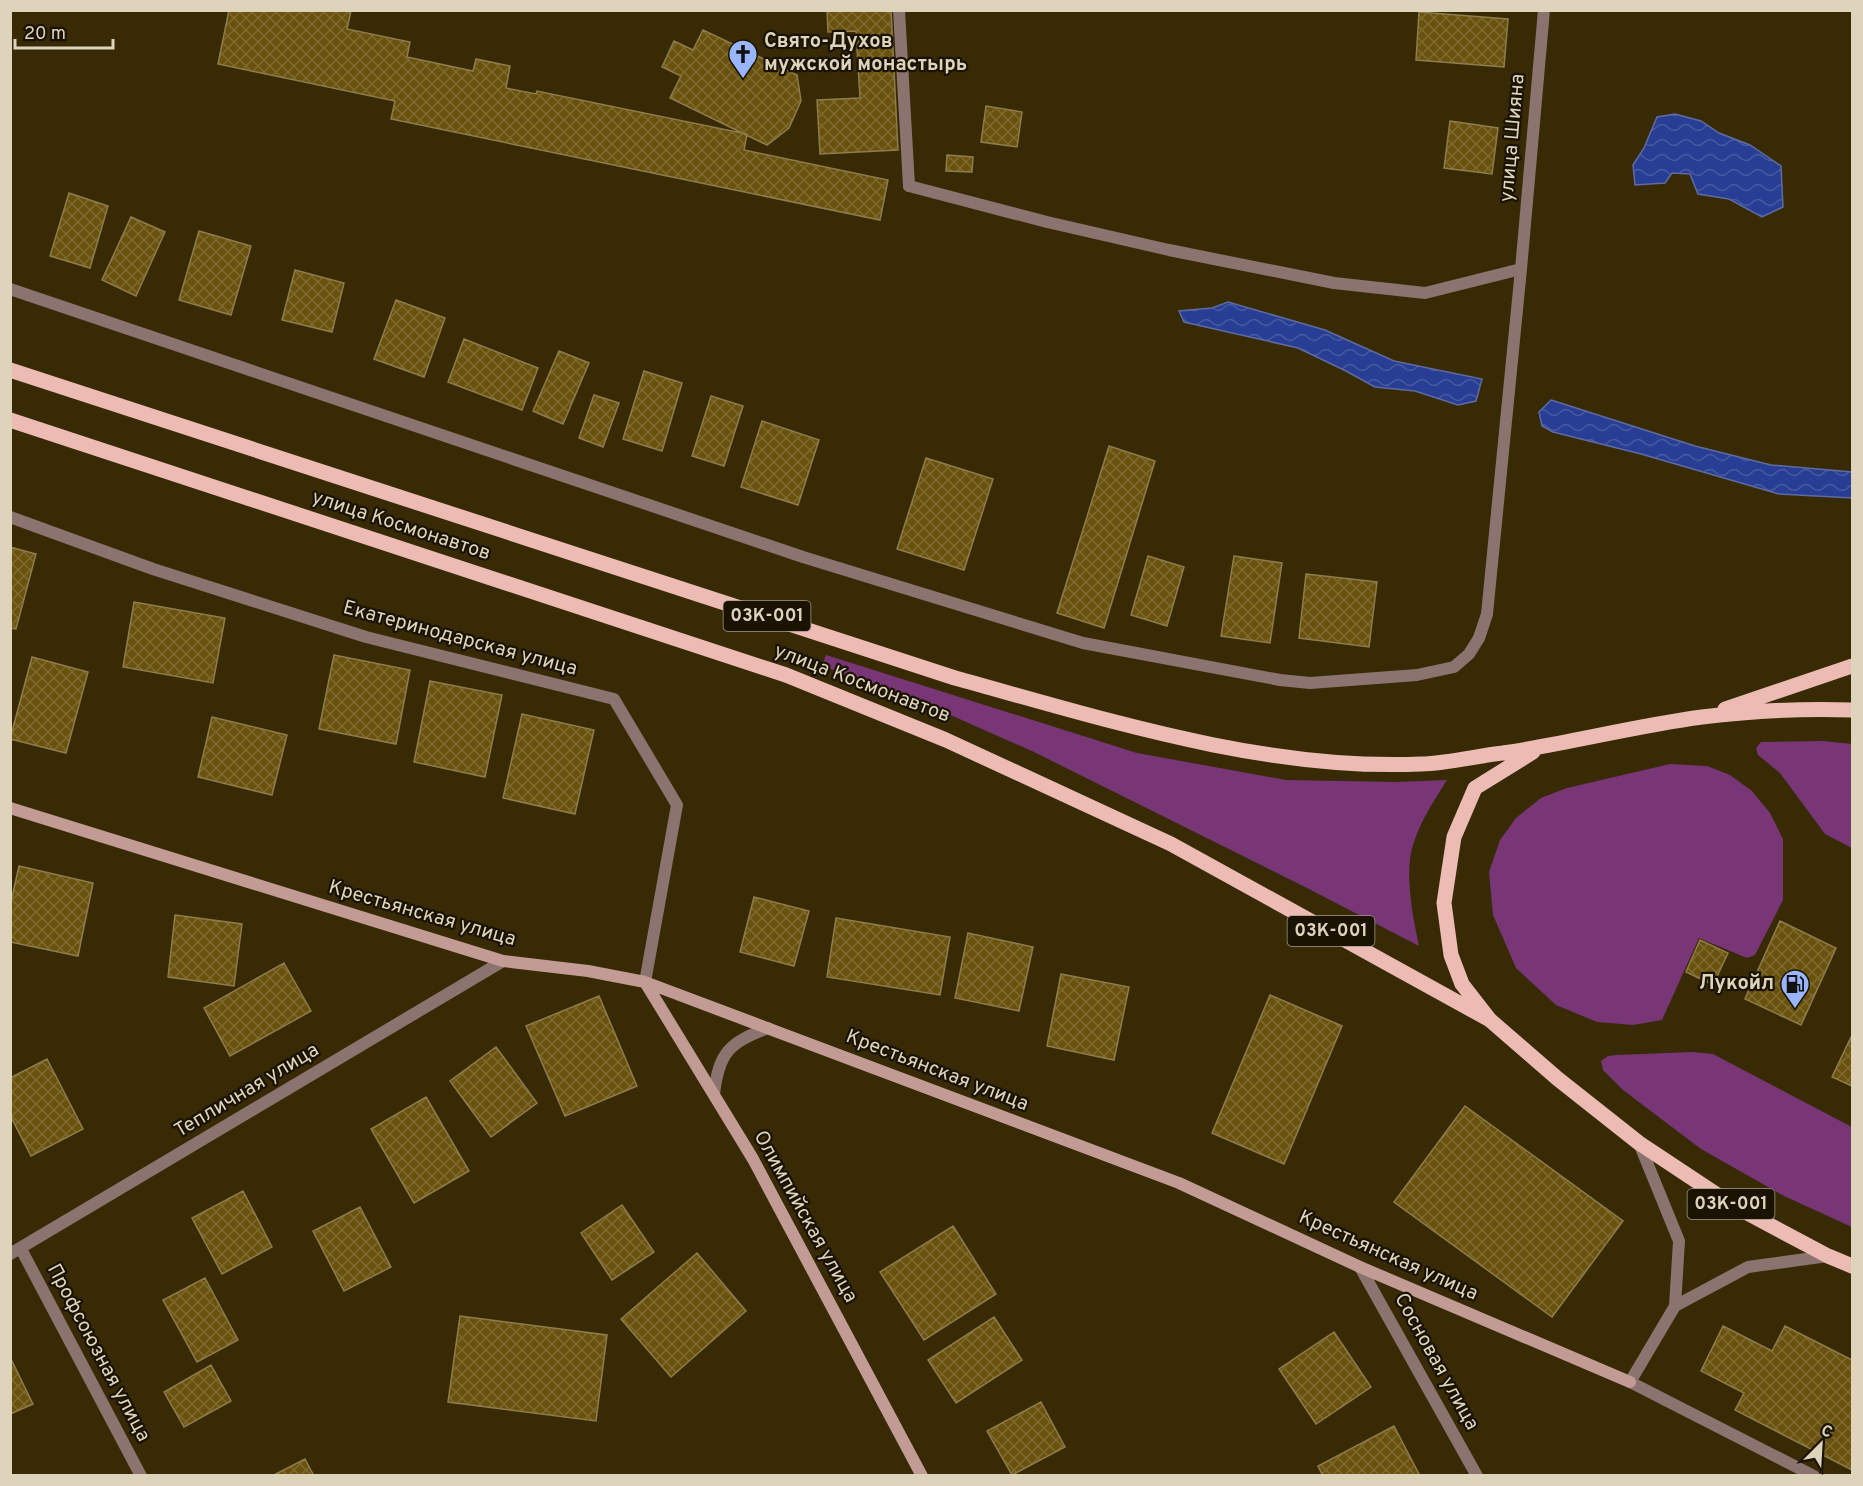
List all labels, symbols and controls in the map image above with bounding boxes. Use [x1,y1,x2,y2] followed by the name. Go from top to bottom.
[15,12,112,50] scale bar
[24,23,66,46] text: 20 m
[764,29,967,78] place label: Свято-Духов мужской монастырь
[727,38,759,80] church icon: Свято-Духов мужской монастырь
[1494,73,1532,203] street label: улица Шияна
[308,485,494,567] street label: улица Космонавтов
[340,595,580,683] street label: Екатеринодарская улица
[724,601,810,631] road number: 03К-001
[770,638,954,730] street label: улица Космонавтов
[325,875,519,953] street label: Крестьянская улица
[1288,916,1374,946] road number: 03К-001
[1779,968,1811,1010] fuel station icon: Лукойл
[1699,971,1774,997] place label: Лукойл
[842,1024,1032,1118] street label: Крестьянская улица
[170,1038,324,1144] street label: Тепличная улица
[747,1126,863,1308] street label: Олимпийская улица
[1688,1189,1774,1219] road number: 03К-001
[1294,1205,1482,1307] street label: Крестьянская улица
[40,1260,156,1446] street label: Профсоюзная улица
[1388,1289,1484,1435] street label: Сосновая улица
[1791,1414,1851,1474] north arrow
[1818,1421,1835,1443] text: С

